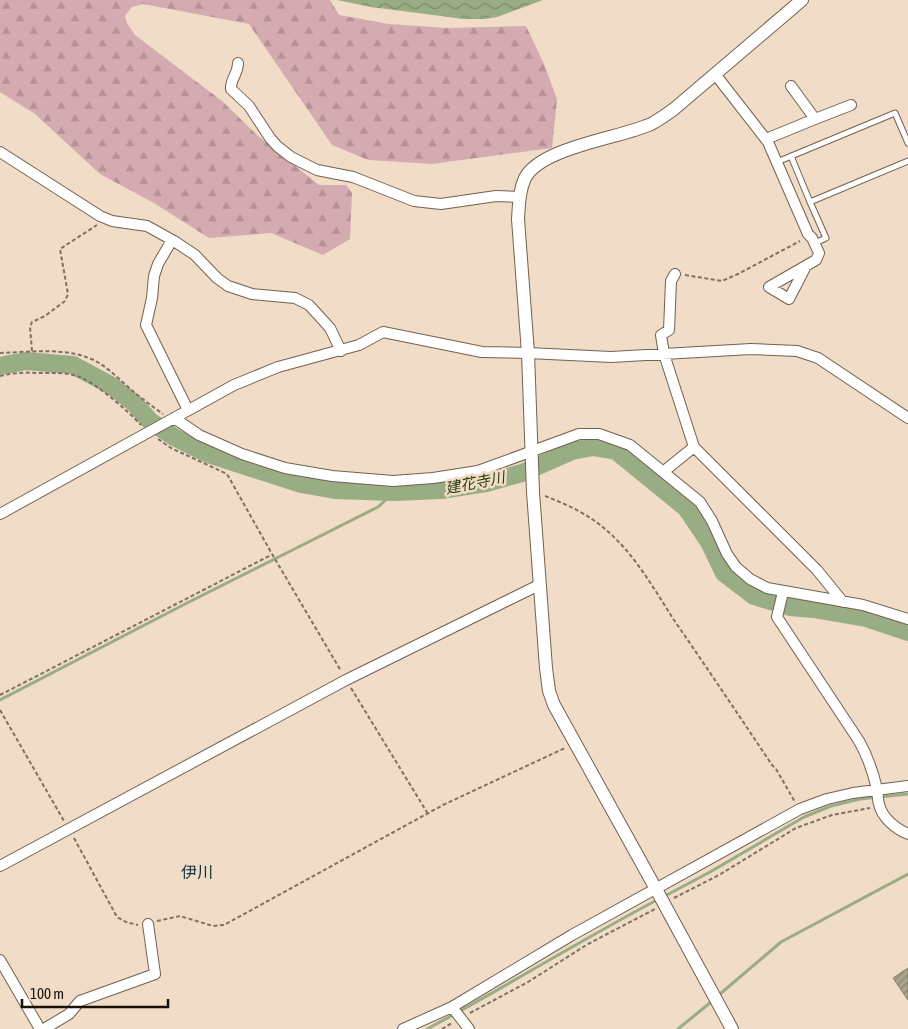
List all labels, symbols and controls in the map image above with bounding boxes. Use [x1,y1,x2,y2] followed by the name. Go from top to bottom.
[444,468,508,497] water label: 建花寺川
[181,863,213,881] district label: 伊川
[22,976,169,1008] scale bar
[30,985,64,1002] text: 100 m

